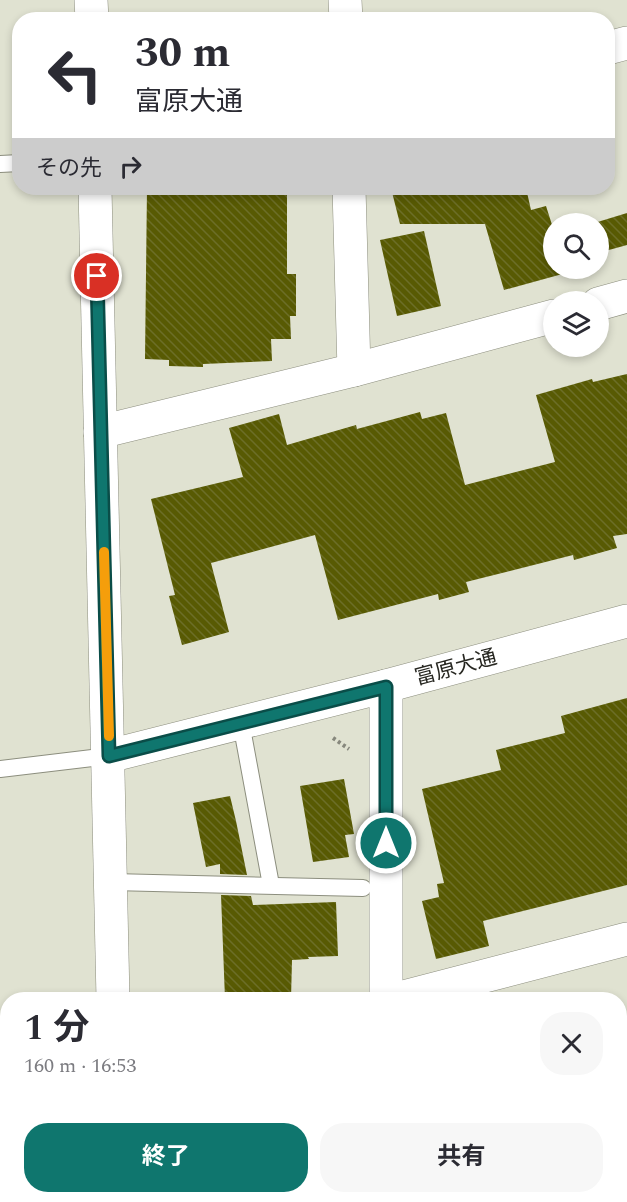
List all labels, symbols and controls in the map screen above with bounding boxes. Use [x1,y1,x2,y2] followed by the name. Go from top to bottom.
[135,22,230,85] text: 30 m
[36,36,114,114] icon: left
[135,81,243,123] text: 富原大通
[114,150,147,183] icon: right
[36,152,102,185] text: その先
[543,213,609,357] map controls
[543,213,609,279] button: search
[71,250,122,301] pin
[80,259,113,292] icon: arrive
[543,291,609,357] button: layers
[411,642,501,694] street label: 富原大通
[354,811,418,875] position arrow
[24,1001,89,1056] text: 1 分
[540,1012,603,1075] button: close
[24,1051,136,1081] text: 160 m · 16:53
[24,1123,308,1192] button: 終了
[320,1123,603,1192] button: 共有

